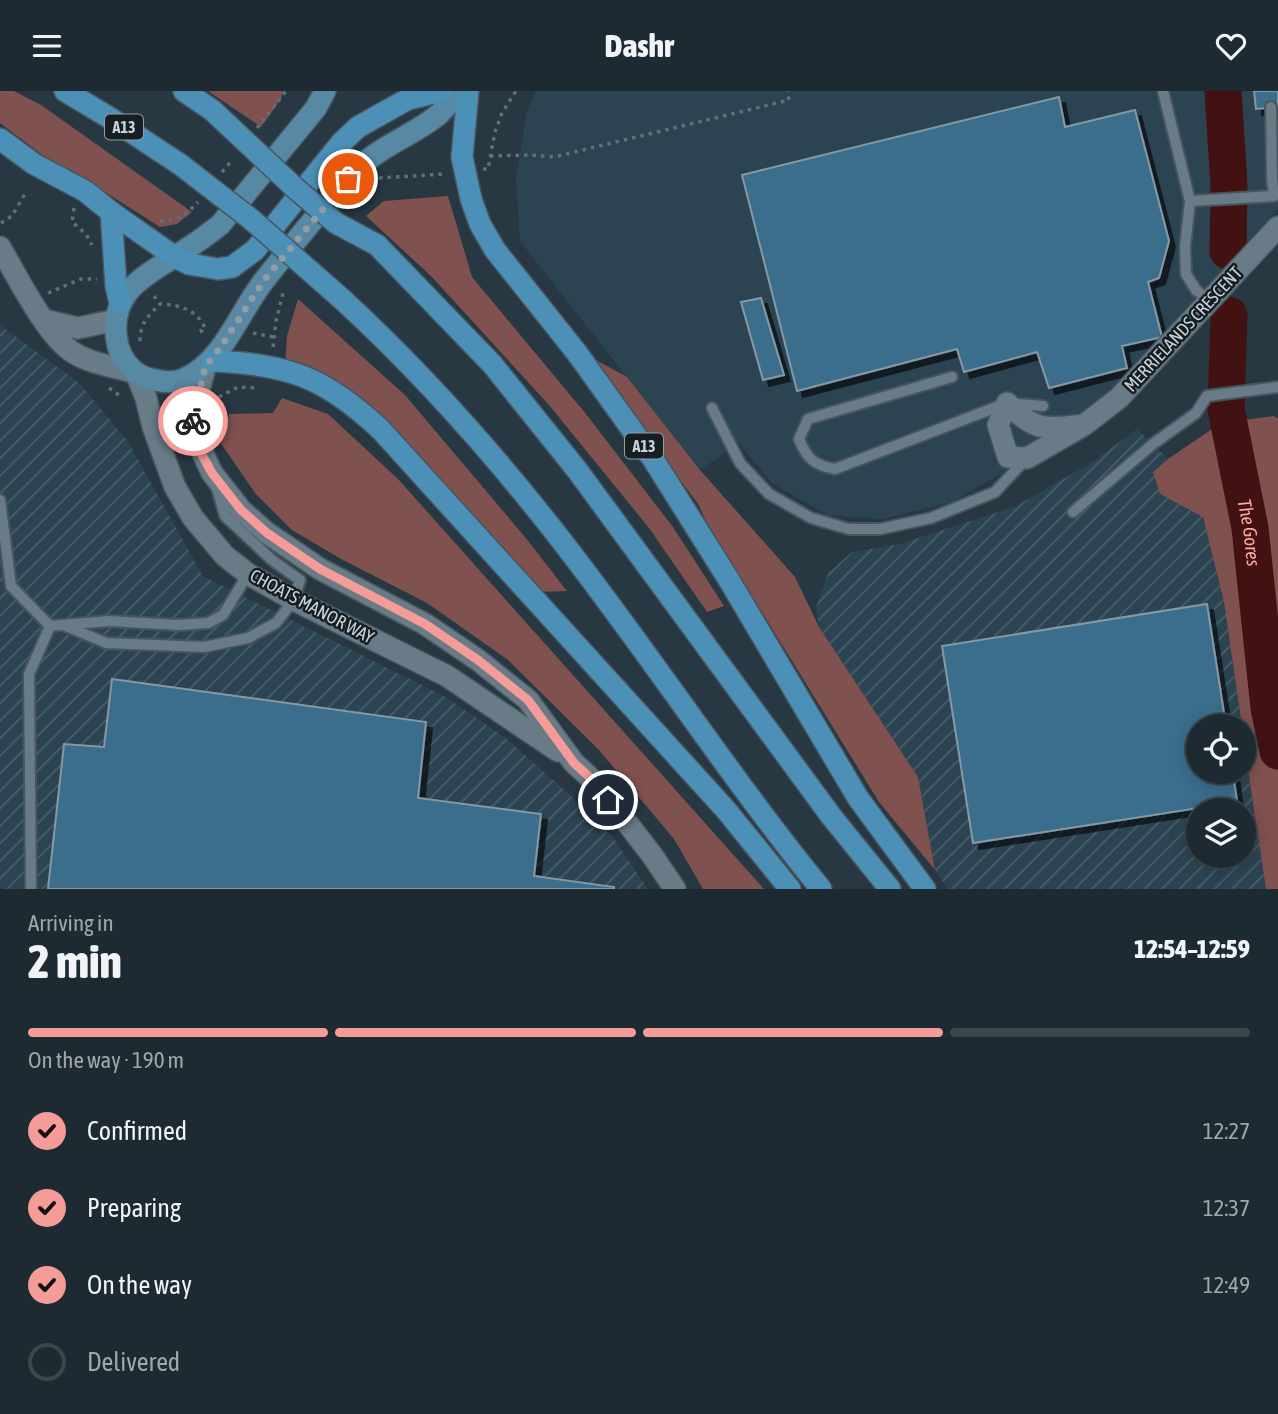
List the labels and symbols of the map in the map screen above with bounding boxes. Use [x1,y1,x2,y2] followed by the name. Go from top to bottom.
[105,115,143,139] road number: A13
[318,149,378,209] pin
[1120,262,1246,396] street label: MERRIELANDS CRESCENT
[158,386,228,456] courier
[625,433,663,459] road number: A13
[1233,497,1265,568] water label: The Gores
[246,565,378,647] street label: CHOATS MANOR WAY
[578,770,638,830] pin

